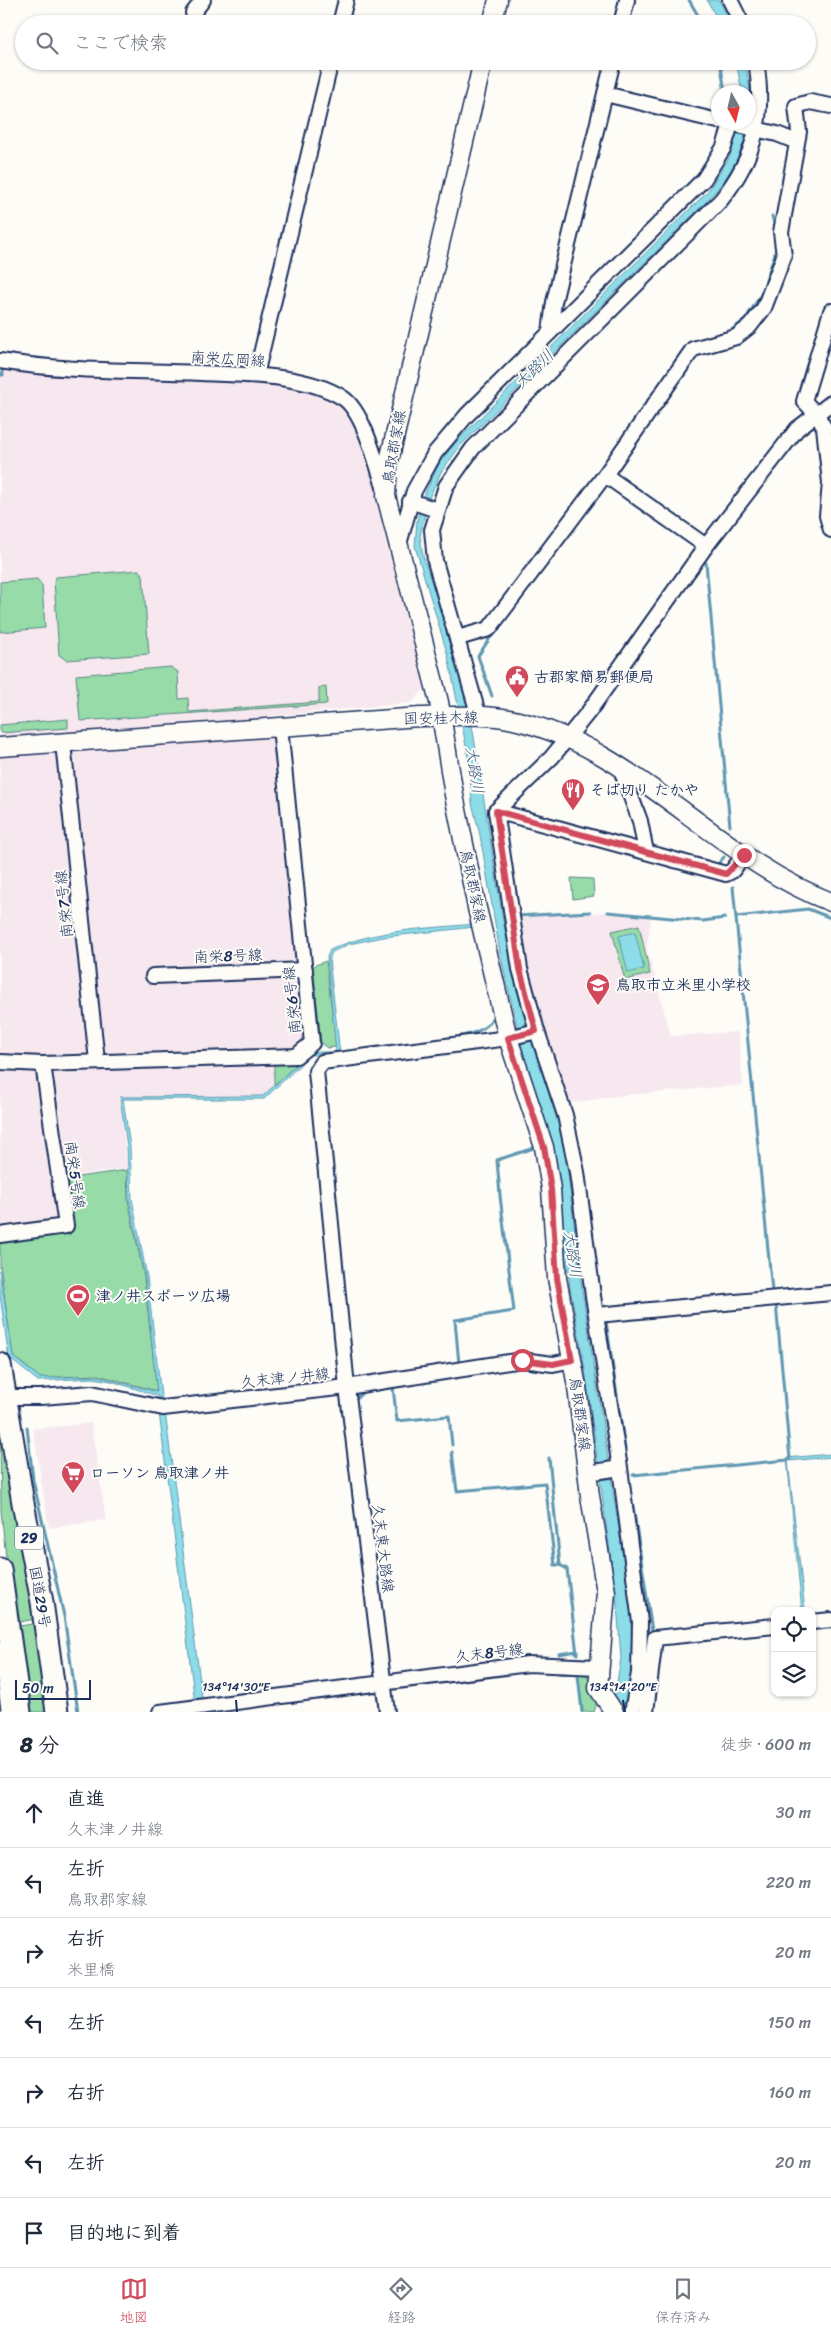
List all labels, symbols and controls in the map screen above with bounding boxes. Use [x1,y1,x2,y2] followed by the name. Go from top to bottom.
[15,15,816,70] search box
[73,26,168,59] text: ここで検索
[33,29,61,57] icon: search
[711,85,756,130] north arrow
[507,342,561,396] water label: 大路川
[190,344,266,374] street label: 南栄広岡線
[375,408,413,486] street label: 鳥取郡家線
[504,664,530,698] public building icon: 古郡家簡易郵便局
[534,664,654,690] place label: 古郡家簡易郵便局
[403,704,479,732] street label: 国安桂木線
[457,744,493,796] water label: 大路川
[560,777,586,811] restaurant icon: そば切り たかや
[590,777,699,803] place label: そば切り たかや
[733,844,756,867] route end
[452,847,494,925] street label: 鳥取郡家線
[47,869,81,939] street label: 南栄7号線
[193,942,263,970] street label: 南栄8号線
[275,965,309,1035] street label: 南栄6号線
[585,972,611,1006] school or university icon: 鳥取市立米里小学校
[616,972,751,998] place label: 鳥取市立米里小学校
[57,1139,93,1211] street label: 南栄5号線
[555,1228,591,1280] water label: 大路川
[65,1283,91,1317] sports icon: 津ノ井スポーツ広場
[96,1283,231,1309] place label: 津ノ井スポーツ広場
[511,1349,534,1372] route start
[239,1360,331,1396] street label: 久末津ノ井線
[562,1375,598,1453] street label: 鳥取郡家線
[60,1460,86,1494] supermarket icon: ローソン 鳥取津ノ井
[90,1460,229,1486] place label: ローソン 鳥取津ノ井
[365,1502,401,1594] street label: 久末東大路線
[15,1526,43,1550] road number: 29
[22,1564,58,1630] street label: 国道29号
[771,1607,816,1697] map controls
[771,1607,816,1652] button: locate
[453,1636,525,1670] street label: 久末8号線
[771,1652,816,1697] button: layers
[22,1676,54,1701] text: 50 m
[202,1676,271,1698] text: 134°14'30"E
[589,1676,658,1698] text: 134°14'20"E
[15,1677,91,1700] scale bar
[20,1726,59,1764] text: 8 分
[721,1730,811,1759] text: 徒歩 · 600 m
[67,1782,105,1815] text: 直進
[776,1798,811,1827] text: 30 m
[20,1799,48,1827] icon: ahead
[67,1815,163,1844] text: 久末津ノ井線
[67,1852,105,1885] text: 左折
[766,1868,811,1897] text: 220 m
[20,1869,48,1897] icon: left
[67,1885,147,1914] text: 鳥取郡家線
[67,1922,105,1955] text: 右折
[775,1938,811,1967] text: 20 m
[20,1939,48,1967] icon: right
[67,1955,115,1984] text: 米里橋
[67,2006,105,2039] text: 左折
[768,2008,811,2037] text: 150 m
[20,2009,48,2037] icon: left
[67,2076,105,2109] text: 右折
[768,2078,811,2107] text: 160 m
[20,2079,48,2107] icon: right
[67,2146,105,2179] text: 左折
[775,2148,811,2177] text: 20 m
[20,2149,48,2177] icon: left
[67,2216,181,2249] text: 目的地に到着
[20,2219,48,2247] icon: arrive
[120,2275,148,2330] tab: 地図
[387,2275,415,2330] tab: 経路
[655,2275,711,2330] tab: 保存済み

